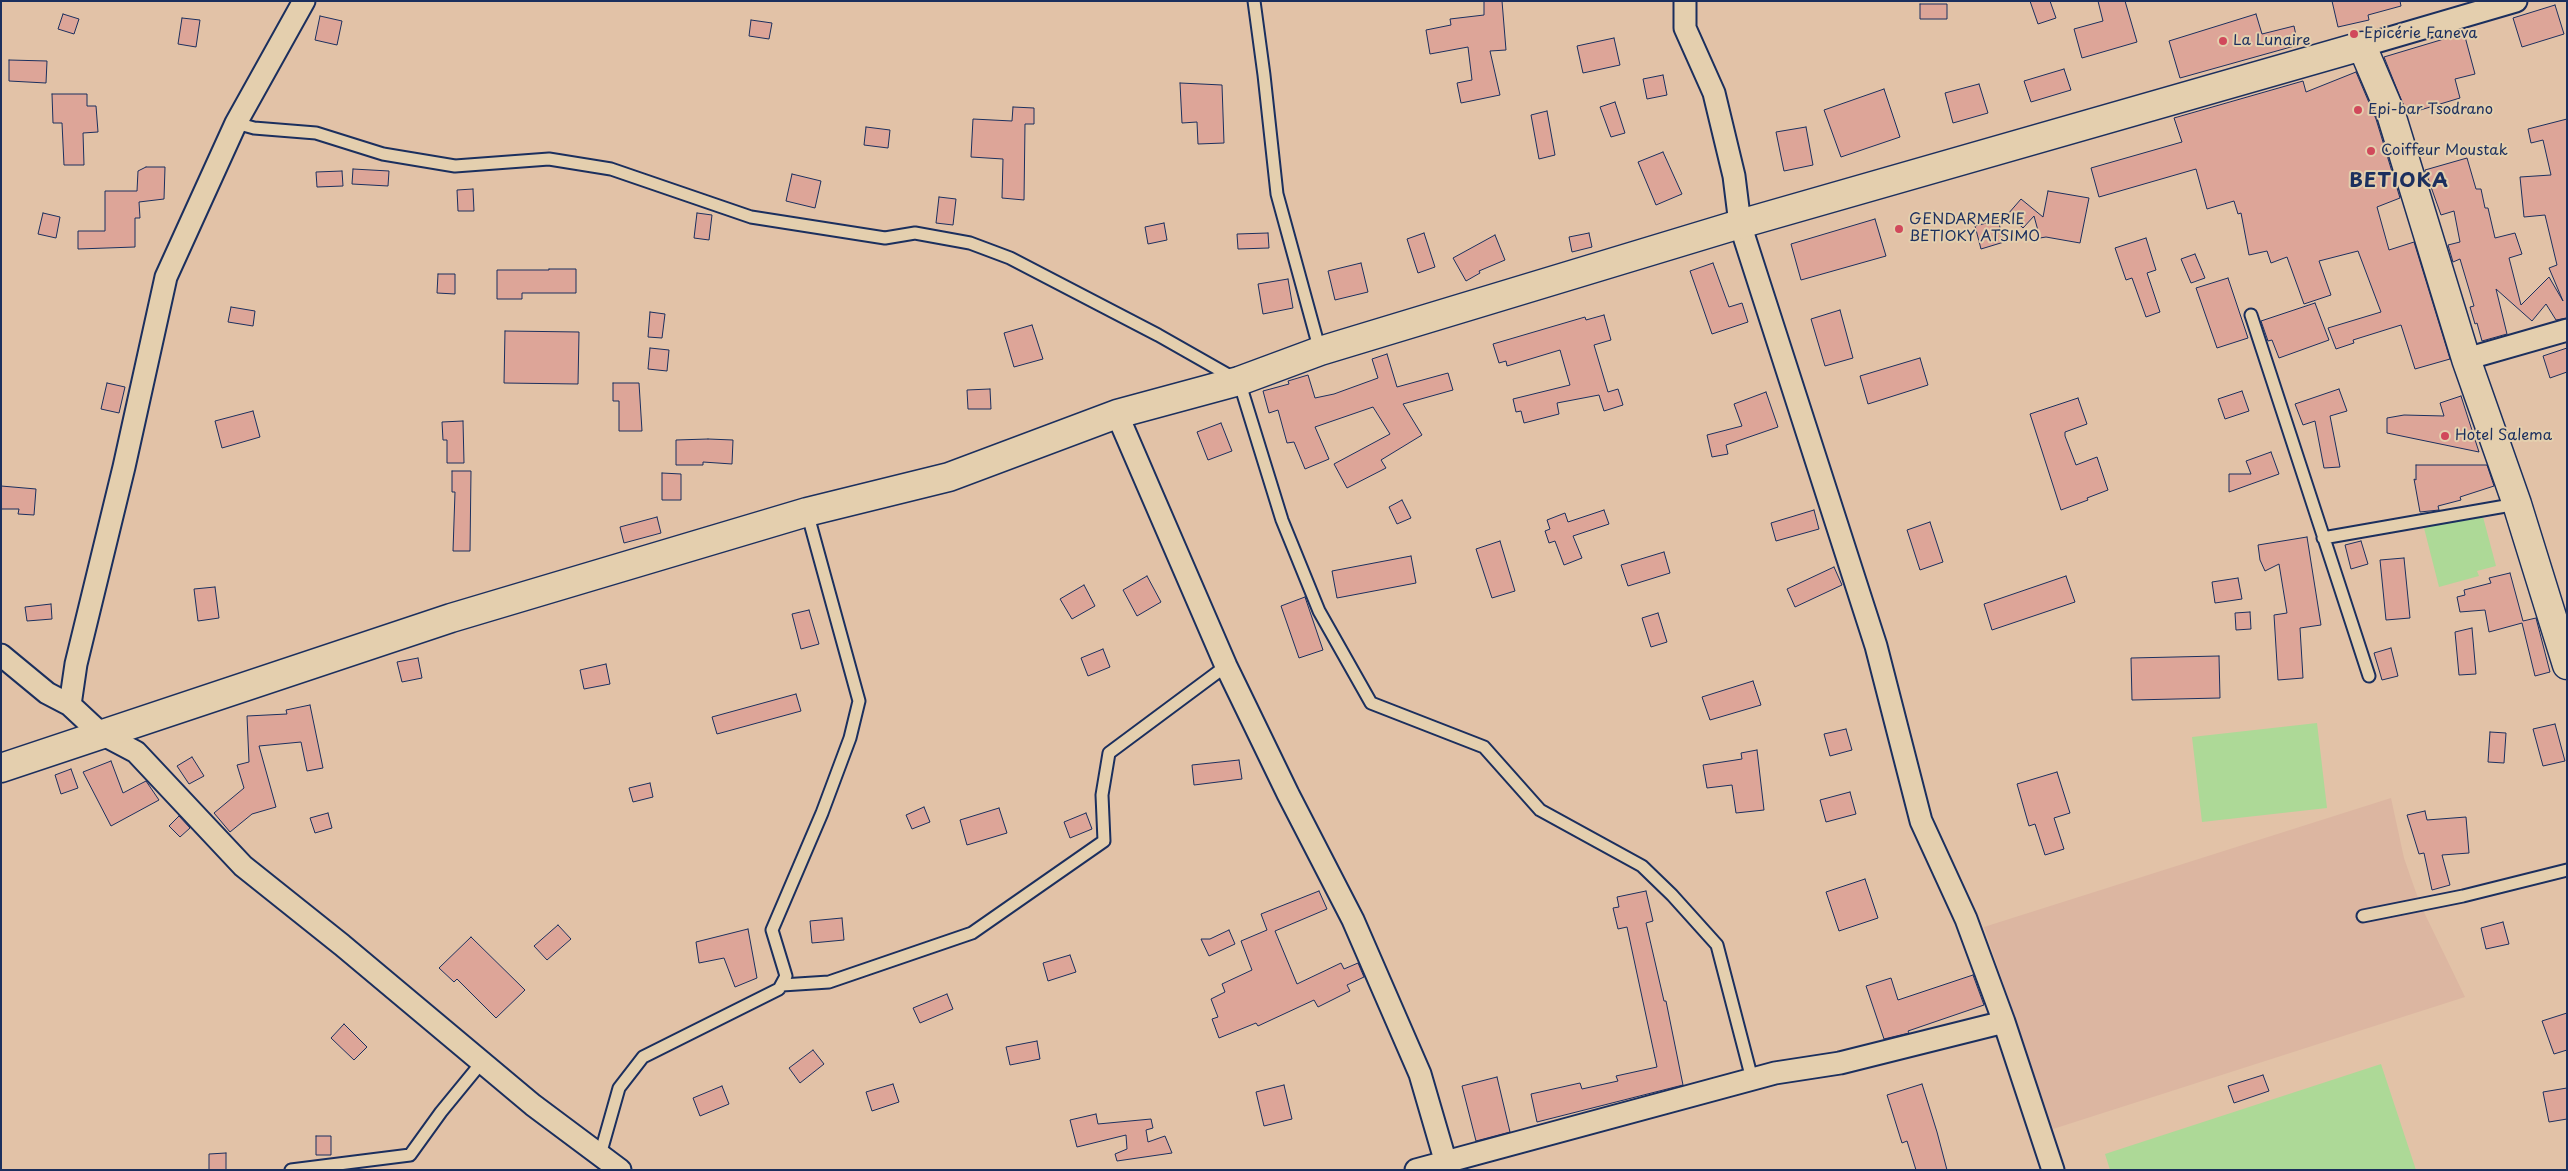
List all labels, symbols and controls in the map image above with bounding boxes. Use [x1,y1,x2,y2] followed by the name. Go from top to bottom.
[2364,25,2477,43] place label: Epicérie Faneva
[2348,28,2360,40] marker: Epicérie Faneva
[2233,32,2310,50] place label: La Lunaire
[2217,35,2229,47] marker: La Lunaire
[2368,101,2493,119] place label: Epi-bar Tsodrano
[2352,104,2364,116] marker: Epi-bar Tsodrano
[2381,142,2508,160] place label: Coiffeur Moustak
[2365,145,2377,157] marker: Coiffeur Moustak
[2348,169,2450,193] district label: BETIOKA
[1909,211,2040,246] place label: GENDARMERIE BETIOKY ATSIMO
[1893,223,1905,235] marker: GENDARMERIE BETIOKY ATSIMO
[2455,427,2552,445] place label: Hotel Salema
[2439,430,2451,442] marker: Hotel Salema

